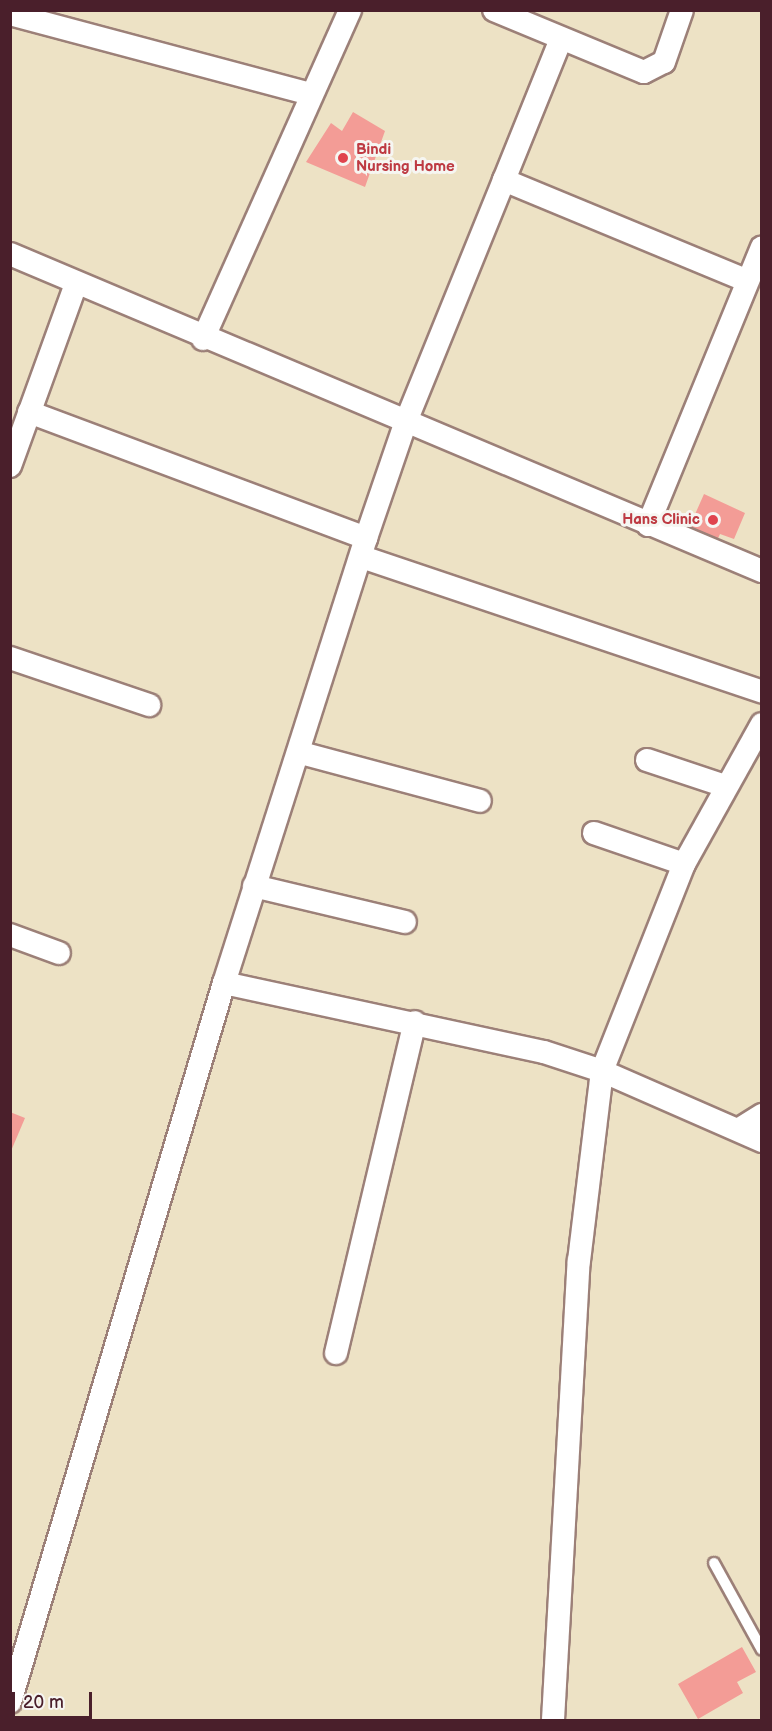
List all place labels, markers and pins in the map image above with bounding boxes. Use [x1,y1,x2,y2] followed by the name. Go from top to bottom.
[356,140,455,175] place label: Bindi Nursing Home
[334,149,352,167] marker: Bindi Nursing Home
[622,511,700,529] place label: Hans Clinic
[704,511,722,529] marker: Hans Clinic

